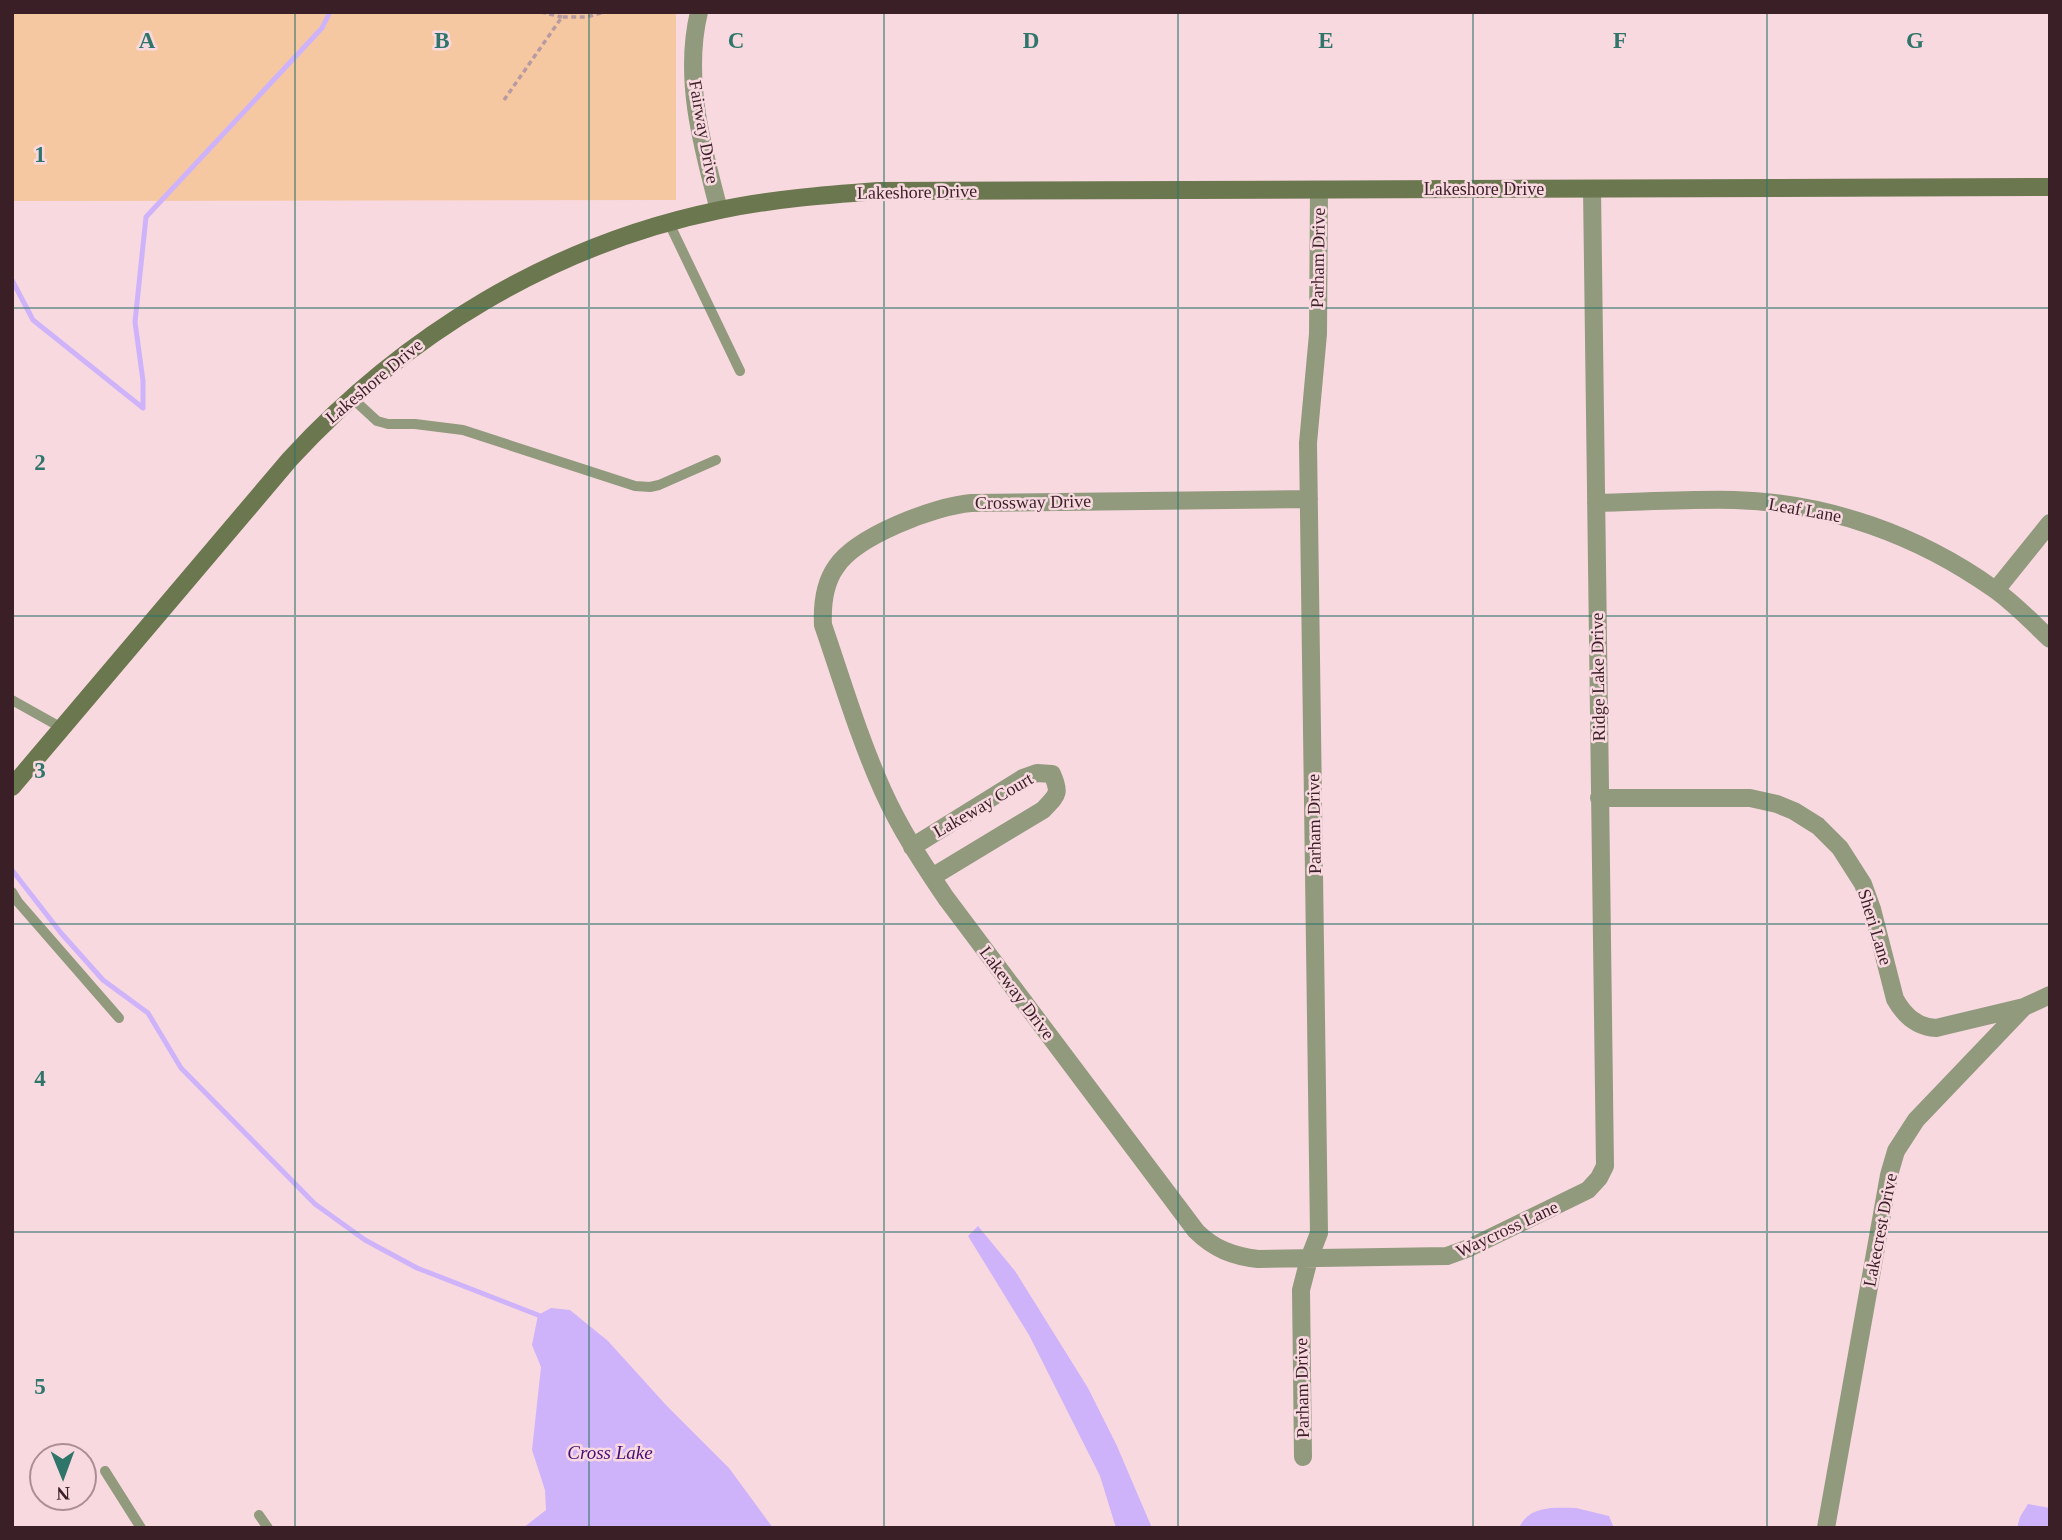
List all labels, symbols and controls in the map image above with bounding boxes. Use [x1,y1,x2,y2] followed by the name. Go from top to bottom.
[139,28,156,53] text: A
[434,28,450,53] text: B
[728,28,744,53] text: C
[1023,28,1039,53] text: D
[1318,28,1334,53] text: E
[1613,28,1627,53] text: F
[1906,28,1924,53] text: G
[685,79,723,185] street label: Fairway Drive
[34,142,46,167] text: 1
[1424,179,1544,199] street label: Lakeshore Drive
[857,181,977,203] street label: Lakeshore Drive
[1307,208,1329,308] street label: Parham Drive
[321,335,427,427] street label: Lakeshore Drive
[34,450,46,475] text: 2
[975,491,1091,513] street label: Crossway Drive
[1767,494,1843,526] street label: Leaf Lane
[1587,612,1609,742] street label: Ridge Lake Drive
[34,758,46,783] text: 3
[930,768,1036,842] street label: Lakeway Court
[1303,774,1325,874] street label: Parham Drive
[1854,887,1896,967] street label: Sheri Lane
[975,942,1059,1044] street label: Lakeway Drive
[34,1066,46,1091] text: 4
[1859,1171,1901,1289] street label: Lakecrest Drive
[1453,1197,1561,1261] street label: Waycross Lane
[1291,1338,1313,1438] street label: Parham Drive
[34,1374,46,1399] text: 5
[28,1442,98,1512] north arrow
[567,1442,653,1463] water label: Cross Lake
[56,1483,70,1504] text: N

